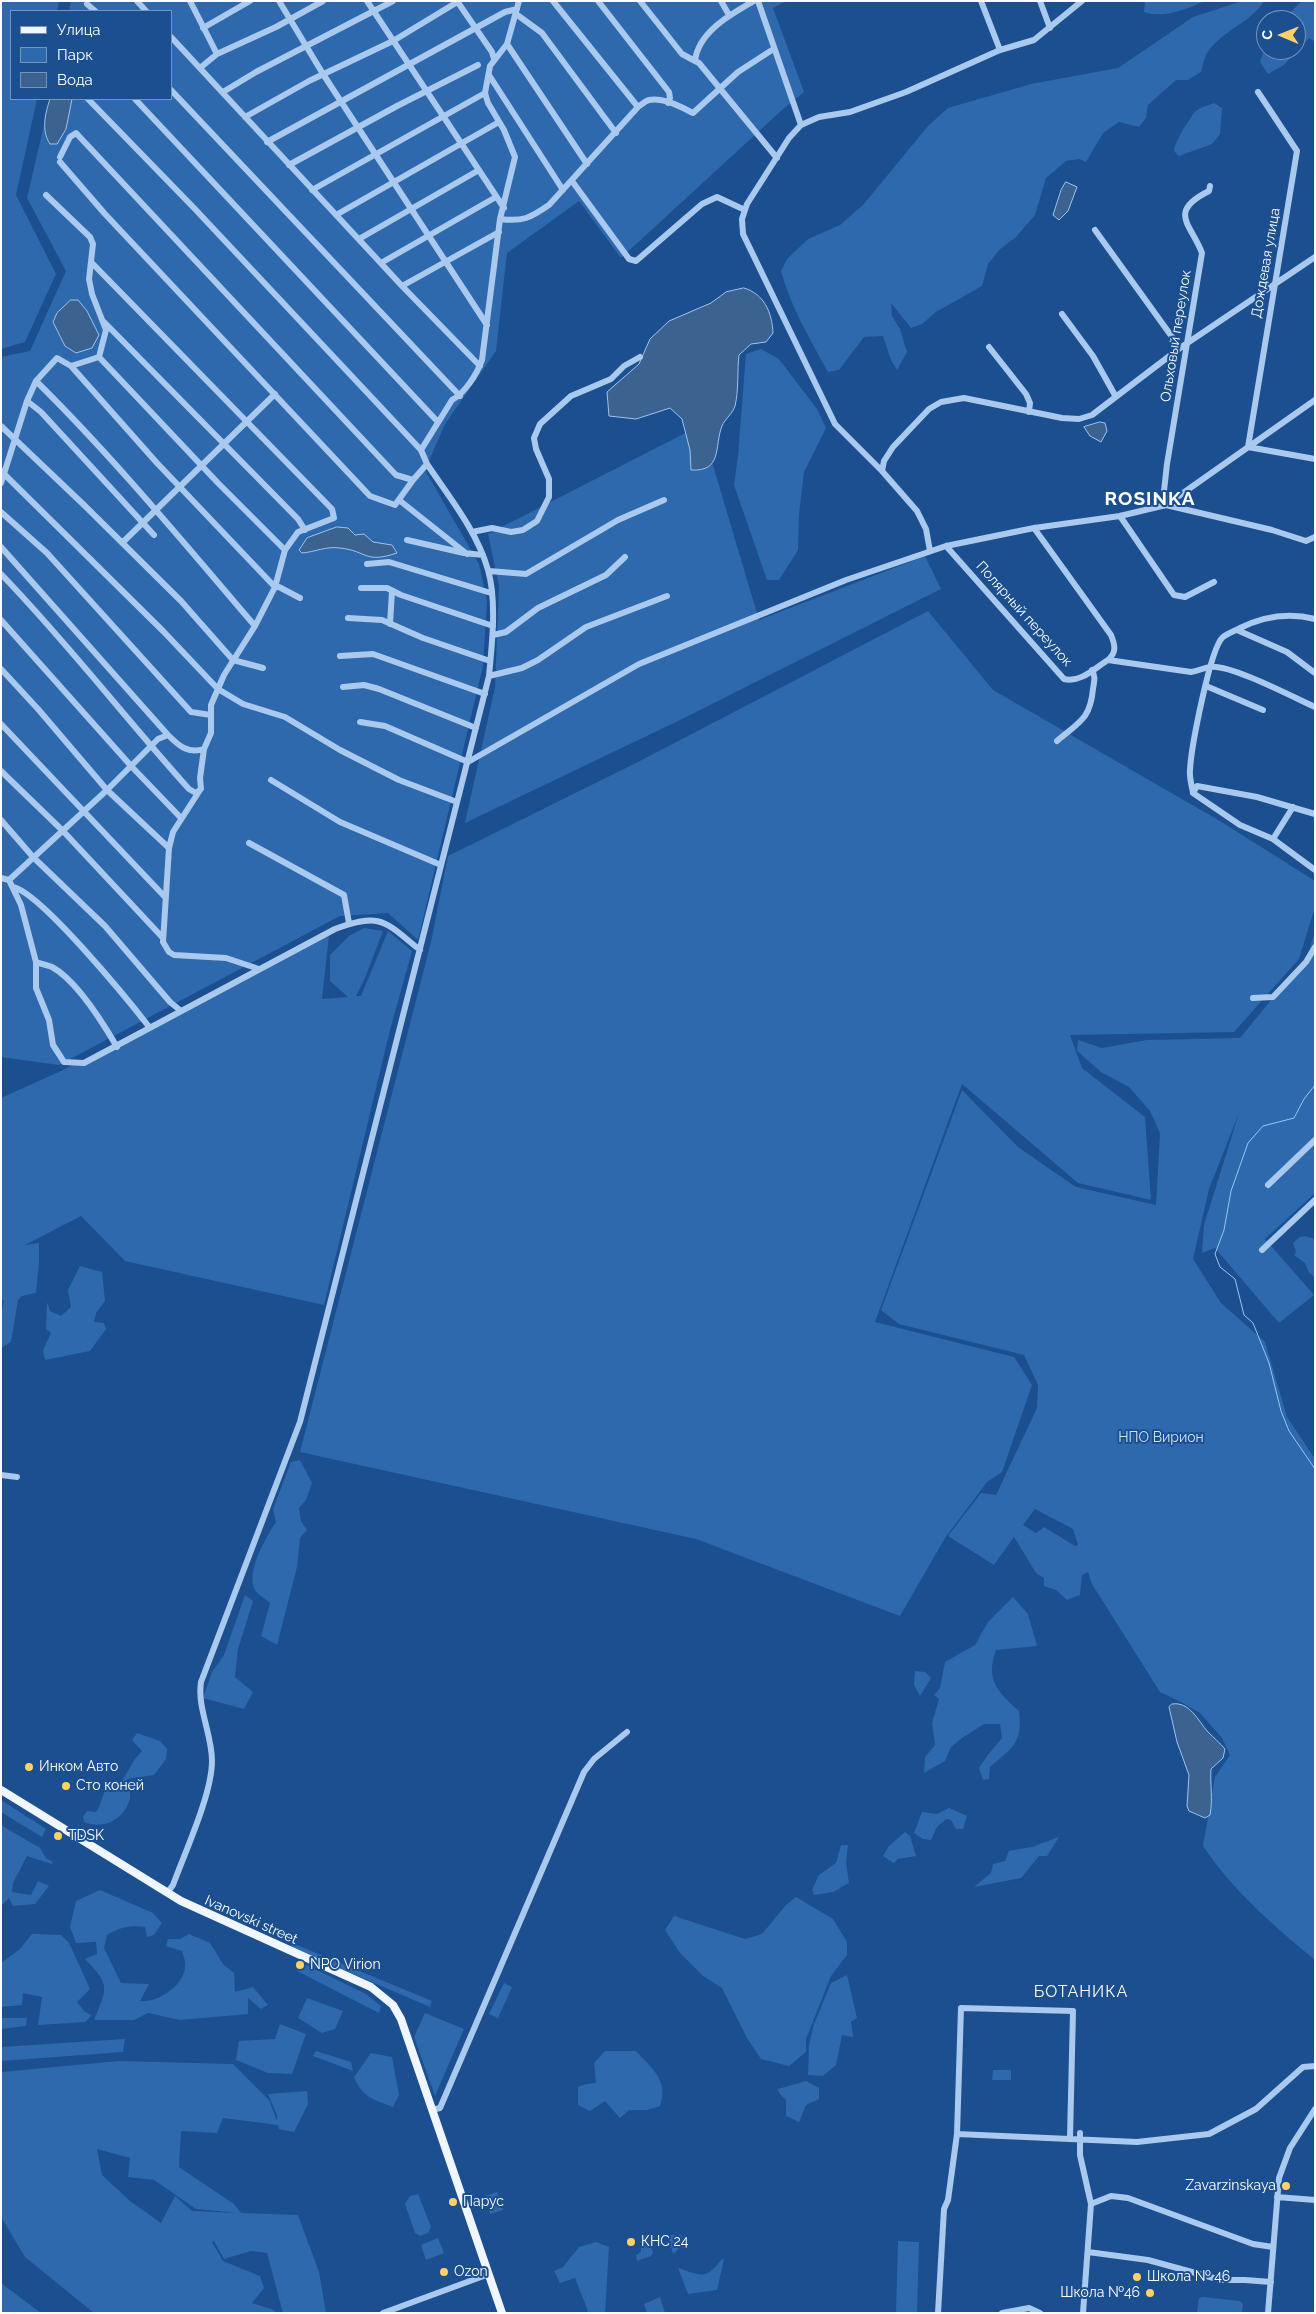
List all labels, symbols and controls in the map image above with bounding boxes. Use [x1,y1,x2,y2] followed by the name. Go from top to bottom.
[10,10,172,100] legend
[1256,10,1306,60] north arrow
[57,21,101,39] text: Улица
[1259,30,1275,40] text: С
[57,46,93,64] text: Парк
[57,71,93,89] text: Вода
[1248,207,1284,319] street label: Дождевая улица
[1157,269,1195,403] street label: Ольховый переулок
[1104,488,1196,510] district label: ROSINKA
[972,558,1076,670] street label: Полярный переулок
[1118,1430,1204,1446] park label: НПО Вирион
[39,1759,118,1775] place label: Инком Авто
[23,1761,35,1773] marker: Инком Авто
[76,1778,144,1794] place label: Сто коней
[60,1780,72,1792] marker: Сто коней
[68,1828,104,1844] place label: TDSK
[52,1830,64,1842] marker: TDSK
[202,1892,300,1948] street label: Ivanovski street
[310,1957,381,1973] place label: NPO Virion
[294,1959,306,1971] marker: NPO Virion
[1033,1982,1129,2002] district label: БОТАНИКА
[1185,2178,1276,2194] place label: Zavarzinskaya
[1280,2180,1292,2192] marker: Zavarzinskaya
[463,2194,504,2210] place label: Парус
[447,2196,459,2208] marker: Парус
[641,2234,688,2250] place label: КНС 24
[625,2236,637,2248] marker: КНС 24
[454,2264,488,2280] place label: Ozon
[438,2266,450,2278] marker: Ozon
[1147,2269,1230,2285] place label: Школа № 46
[1131,2271,1143,2283] marker: Школа № 46
[1060,2285,1140,2301] place label: Школа №46
[1144,2287,1156,2299] marker: Школа №46

